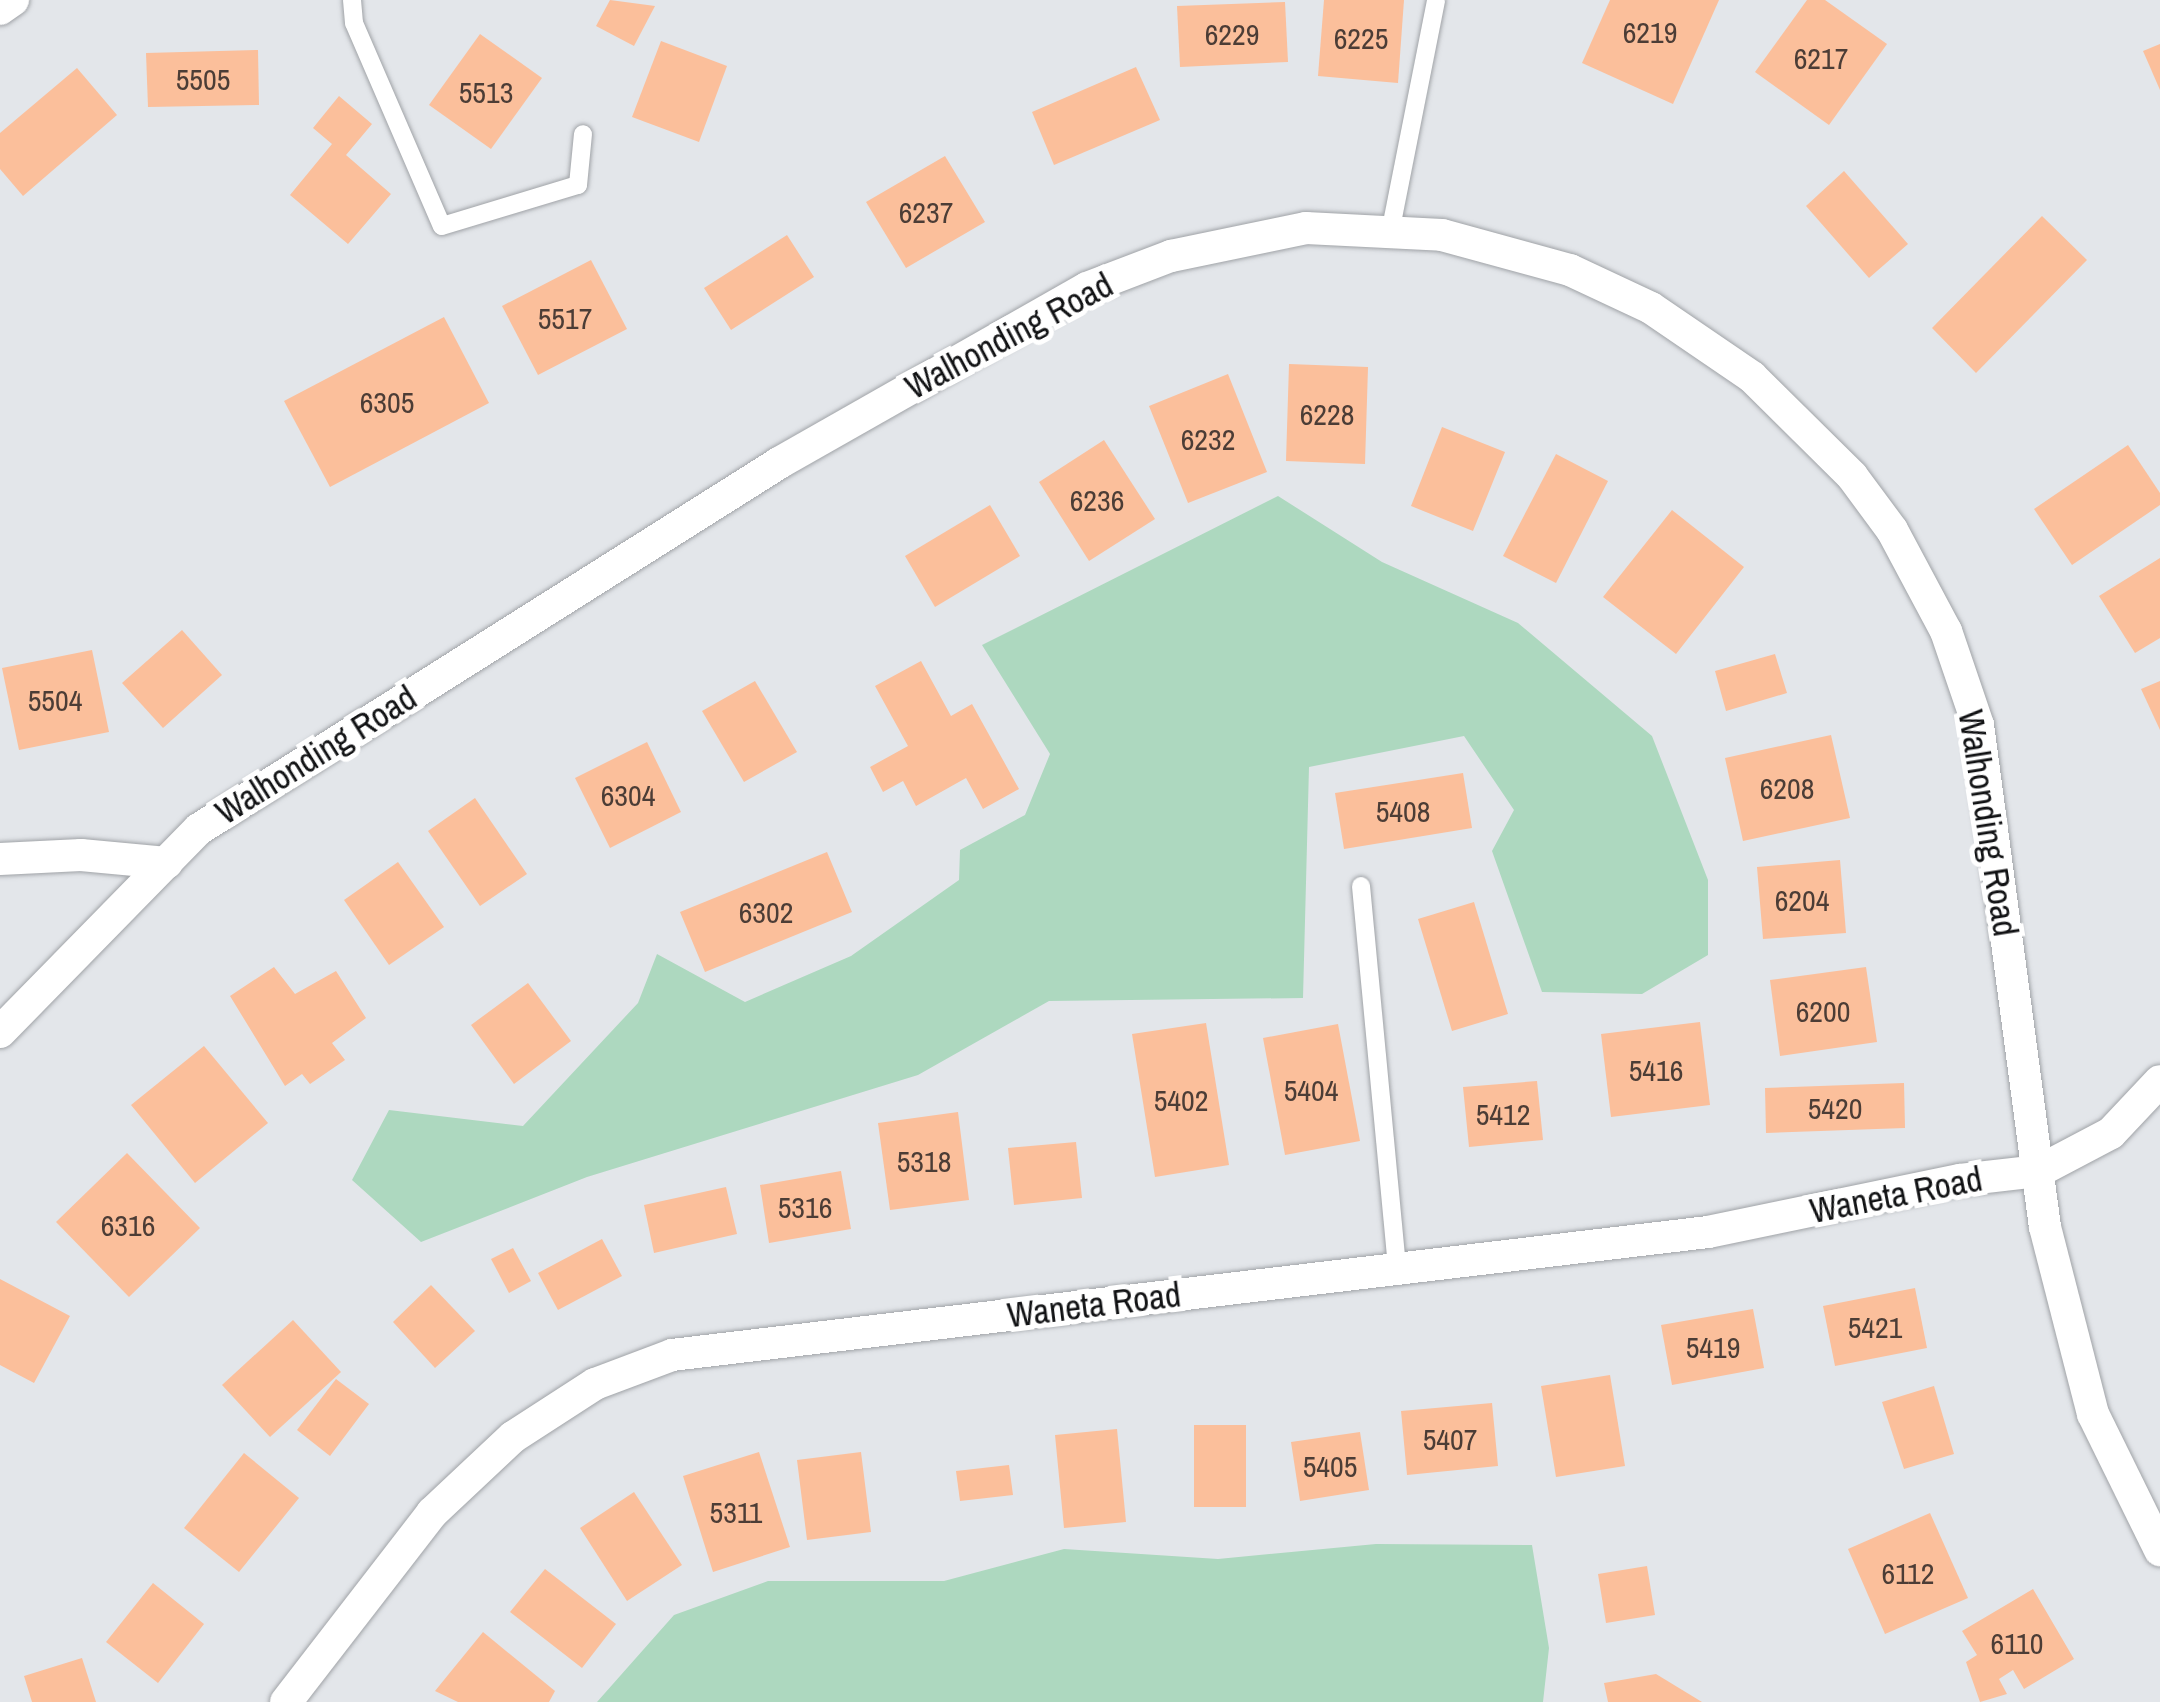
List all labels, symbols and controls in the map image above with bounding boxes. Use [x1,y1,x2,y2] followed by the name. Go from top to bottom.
[1623,14,1677,50] house number: 6219
[1205,16,1259,52] house number: 6229
[1334,20,1388,56] house number: 6225
[1794,40,1848,76] house number: 6217
[176,61,230,97] house number: 5505
[459,74,513,110] house number: 5513
[899,194,953,230] house number: 6237
[898,264,1120,408] street label: Walhonding Road
[538,300,592,336] house number: 5517
[360,384,414,420] house number: 6305
[1300,396,1354,432] house number: 6228
[1181,421,1235,457] house number: 6232
[1070,482,1124,518] house number: 6236
[208,677,424,833] street label: Walhonding Road
[28,682,82,718] house number: 5504
[1949,707,2027,939] street label: Walhonding Road
[1760,770,1814,806] house number: 6208
[601,777,655,813] house number: 6304
[1376,793,1430,829] house number: 5408
[1775,882,1829,918] house number: 6204
[739,894,793,930] house number: 6302
[1796,993,1850,1029] house number: 6200
[1629,1052,1683,1088] house number: 5416
[1284,1072,1338,1108] house number: 5404
[1154,1082,1208,1118] house number: 5402
[1808,1090,1862,1126] house number: 5420
[1476,1096,1530,1132] house number: 5412
[897,1143,951,1179] house number: 5318
[1806,1158,1986,1232] street label: Waneta Road
[778,1189,832,1225] house number: 5316
[101,1207,155,1243] house number: 6316
[1005,1274,1183,1336] street label: Waneta Road
[1848,1309,1902,1345] house number: 5421
[1686,1329,1740,1365] house number: 5419
[1423,1421,1477,1457] house number: 5407
[1303,1448,1357,1484] house number: 5405
[710,1494,762,1530] house number: 5311
[1882,1555,1934,1591] house number: 6112
[1991,1625,2043,1661] house number: 6110

